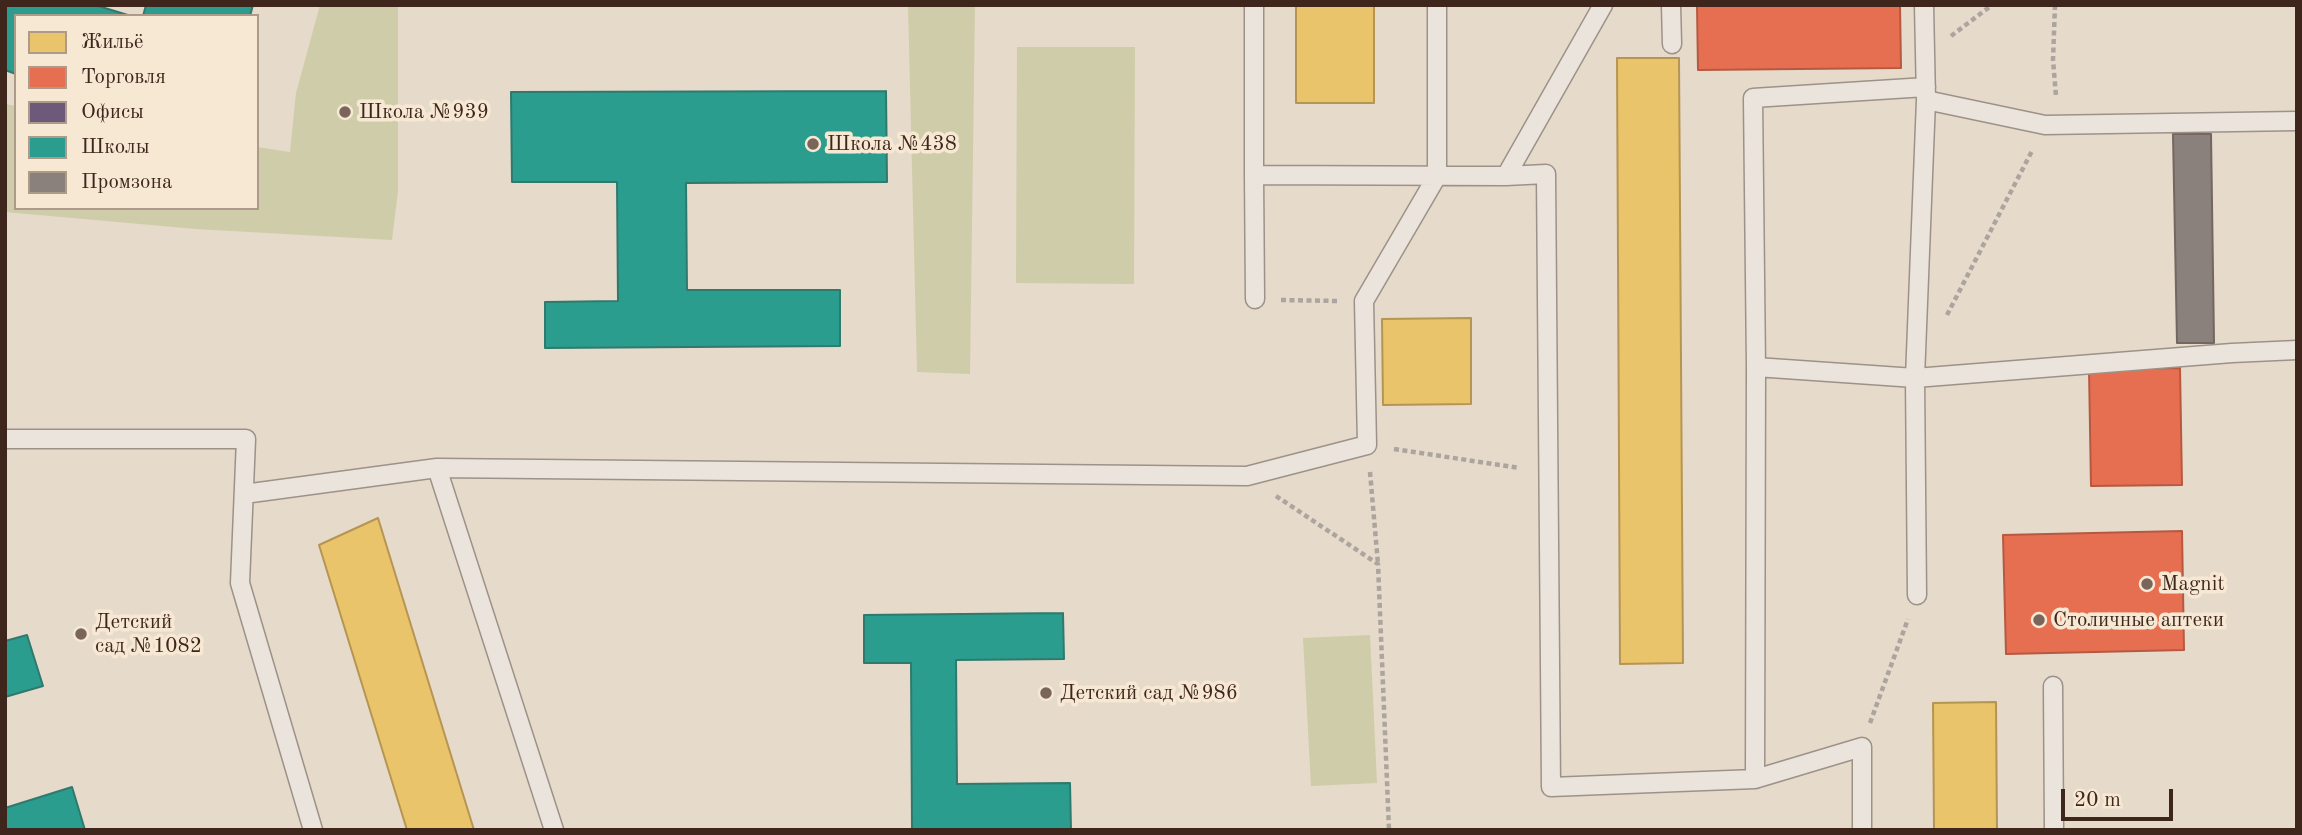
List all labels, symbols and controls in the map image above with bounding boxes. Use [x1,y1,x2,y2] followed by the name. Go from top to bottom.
[14,14,259,210] legend
[81,32,144,53] text: Жильё
[81,67,166,88] text: Торговля
[359,99,489,125] place label: Школа №939
[81,102,144,123] text: Офисы
[337,104,353,120] marker: Школа №939
[827,131,957,157] place label: Школа №438
[805,136,821,152] marker: Школа №438
[81,137,150,158] text: Школы
[81,172,172,193] text: Промзона
[2161,571,2225,597] place label: Magnit
[2139,576,2155,592] marker: Magnit
[2053,607,2224,633] place label: Столичные аптеки
[95,609,202,659] place label: Детский сад №1082
[2031,612,2047,628] marker: Столичные аптеки
[73,626,89,642] marker: Детский сад №1082
[1060,680,1238,706] place label: Детский сад №986
[1038,685,1054,701] marker: Детский сад №986
[2064,776,2176,820] scale bar
[2074,790,2121,811] text: 20 m

